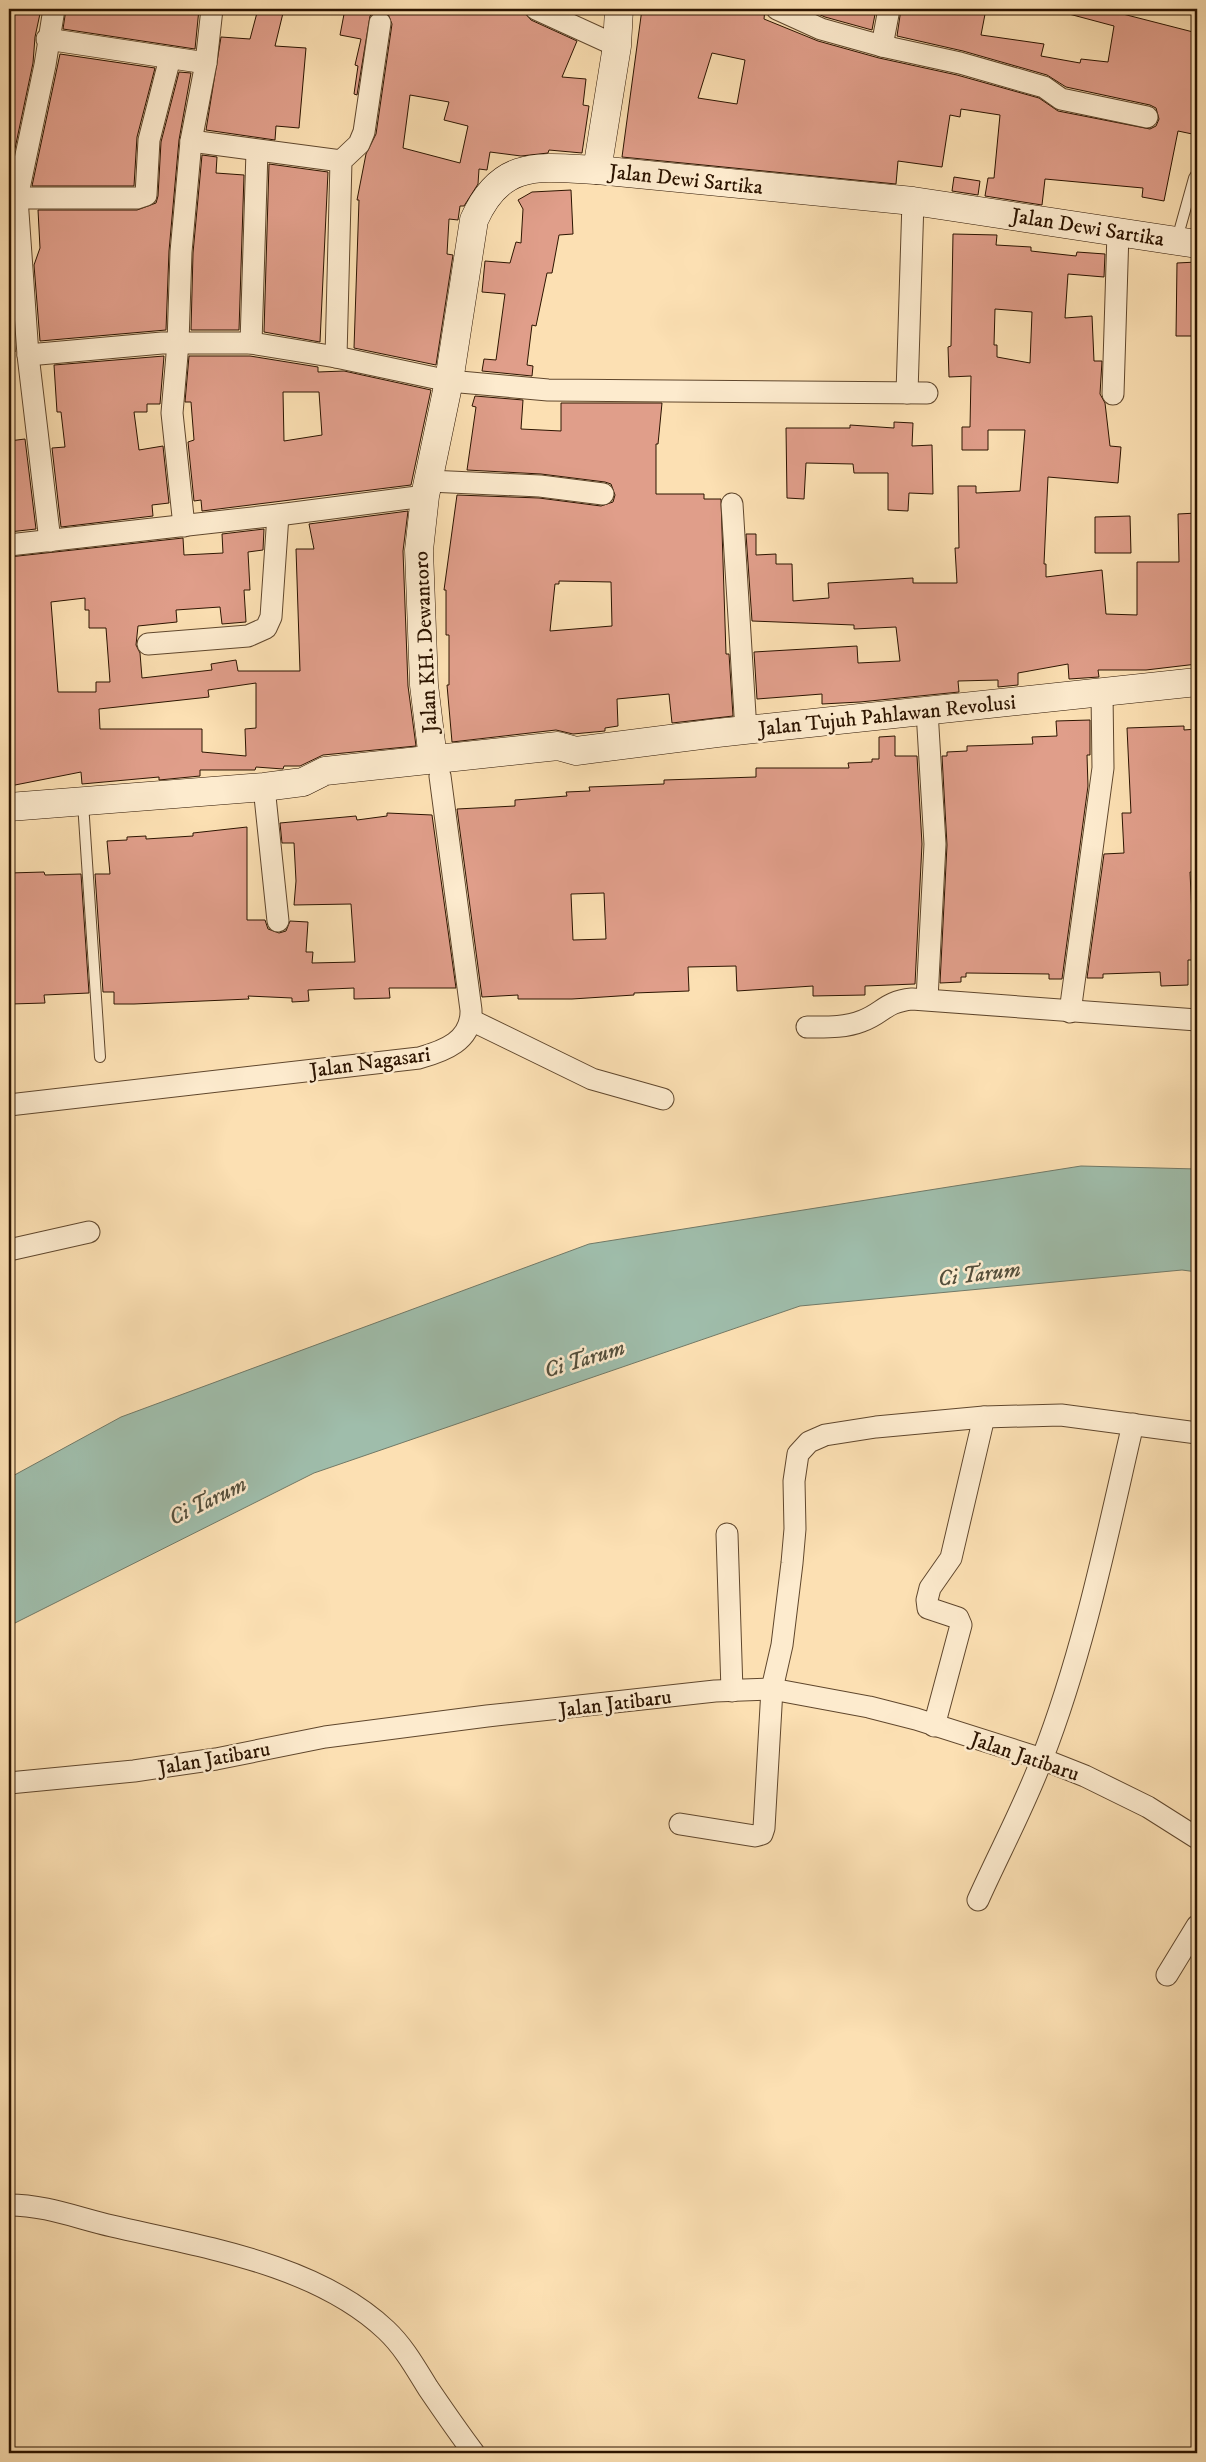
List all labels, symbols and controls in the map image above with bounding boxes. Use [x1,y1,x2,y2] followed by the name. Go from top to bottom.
[606,159,764,201] street label: Jalan Dewi Sartika
[1008,203,1166,253] street label: Jalan Dewi Sartika
[408,550,444,735] street label: Jalan KH. Dewantoro
[755,690,1017,743] street label: Jalan Tujuh Pahlawan Revolusi
[306,1042,432,1085] street label: Jalan Nagasari
[936,1256,1022,1293] water label: Ci Tarum
[541,1334,628,1385] water label: Ci Tarum
[164,1471,251,1532] water label: Ci Tarum
[555,1684,673,1724] street label: Jalan Jatibaru
[965,1726,1082,1788] street label: Jalan Jatibaru
[154,1736,272,1782] street label: Jalan Jatibaru

